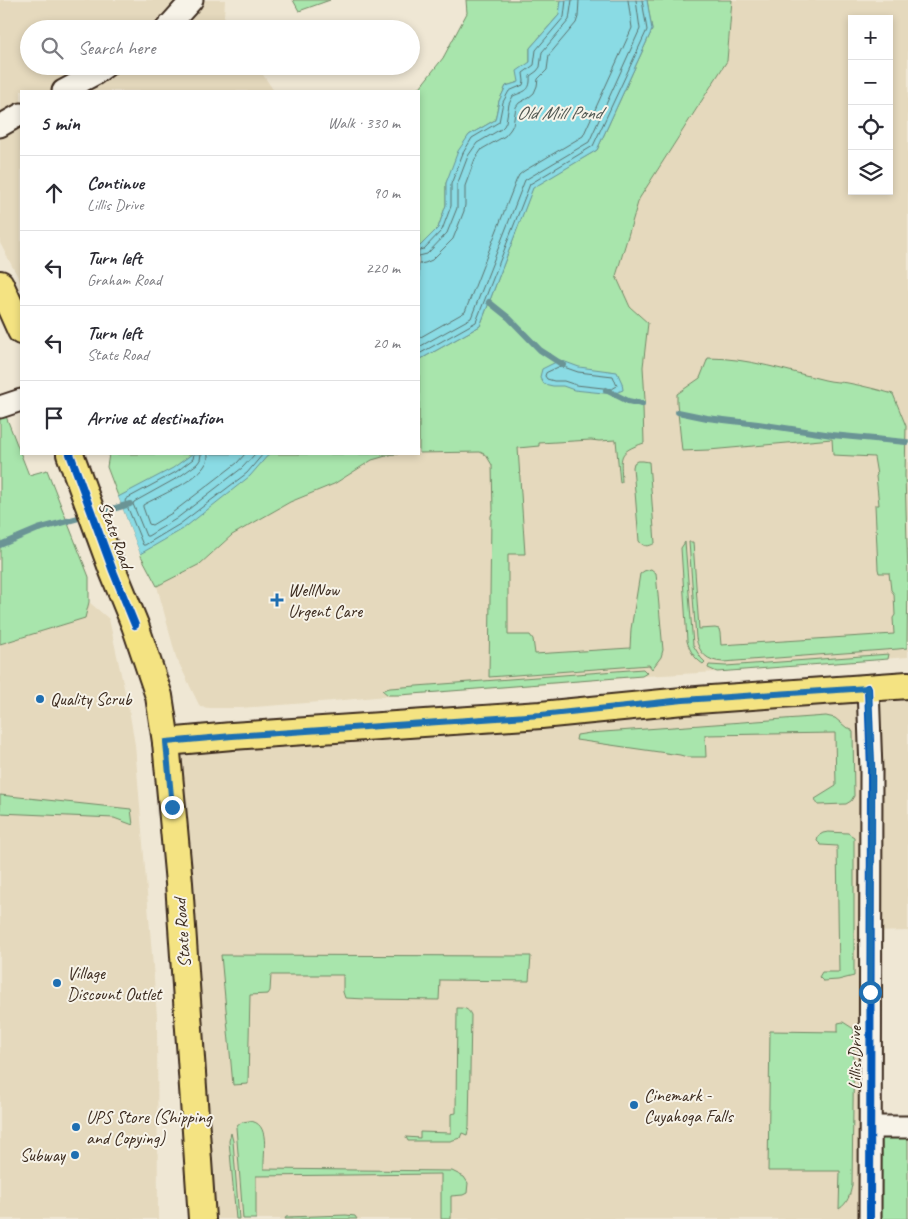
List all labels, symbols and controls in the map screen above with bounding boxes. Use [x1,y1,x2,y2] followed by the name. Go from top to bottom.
[848,15,893,195] map controls
[848,15,893,60] button: +
[20,20,420,75] search box
[38,34,66,62] icon: search
[78,36,155,60] text: Search here
[848,60,893,105] button: −
[517,101,607,125] water label: Old Mill Pond
[848,105,893,150] button: locate
[40,110,80,136] text: 5 min
[328,113,400,133] text: Walk · 330 m
[848,150,893,195] button: layers
[87,171,144,195] text: Continue
[40,179,68,207] icon: ahead
[373,183,400,203] text: 90 m
[87,195,143,215] text: Lillis Drive
[87,246,142,270] text: Turn left
[40,254,68,282] icon: left
[366,258,400,278] text: 220 m
[87,270,161,290] text: Graham Road
[87,321,142,345] text: Turn left
[40,329,68,357] icon: left
[373,333,400,353] text: 20 m
[87,345,149,365] text: State Road
[40,404,68,432] icon: arrive
[87,406,223,430] text: Arrive at destination
[94,499,139,574] street label: State Road
[288,579,363,622] place label: WellNow Urgent Care
[270,593,284,607] marker: WellNow Urgent Care
[50,688,133,710] place label: Quality Scrub
[34,693,46,705] marker: Quality Scrub
[161,796,184,819] route end
[168,895,195,968] street label: State Road
[67,962,163,1005] place label: Village Discount Outlet
[51,977,63,989] marker: Village Discount Outlet
[859,981,882,1004] route start
[844,1025,866,1090] street label: Lillis Drive
[644,1084,734,1127] place label: Cinemark - Cuyahoga Falls
[628,1099,640,1111] marker: Cinemark - Cuyahoga Falls
[86,1106,213,1149] place label: UPS Store (Shipping and Copying)
[70,1121,82,1133] marker: UPS Store (Shipping and Copying)
[20,1144,67,1166] place label: Subway
[69,1149,81,1161] marker: Subway

